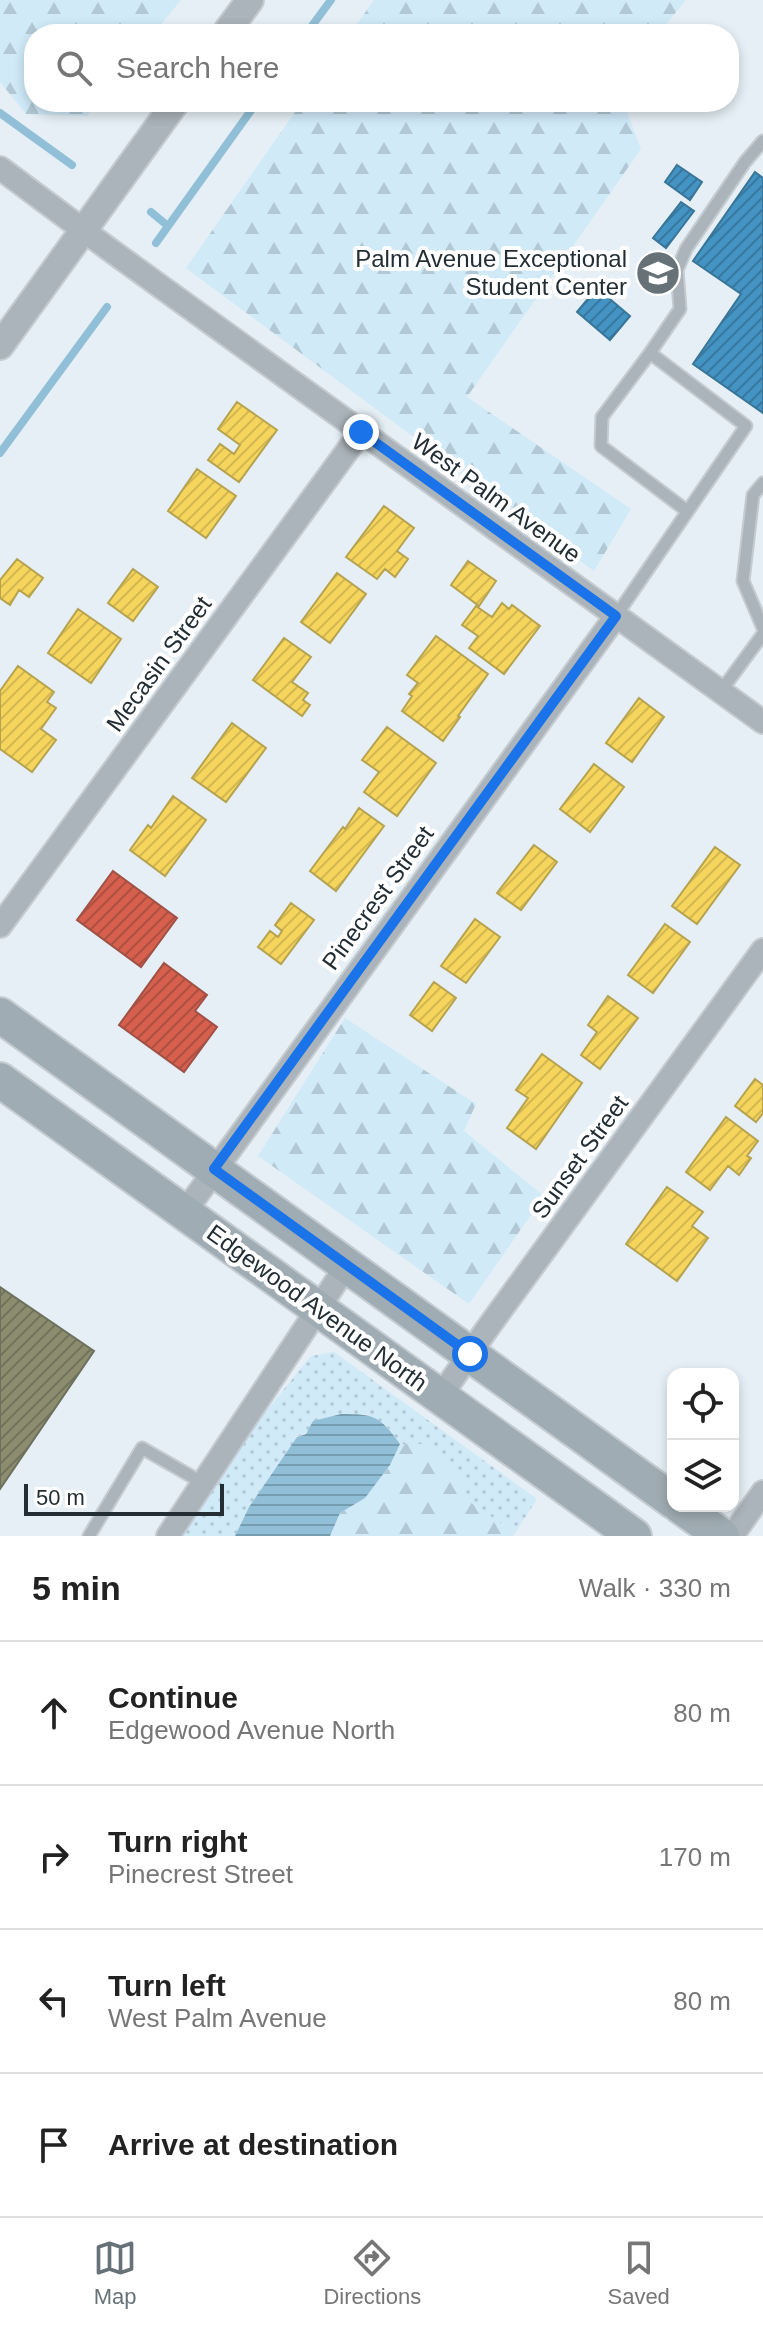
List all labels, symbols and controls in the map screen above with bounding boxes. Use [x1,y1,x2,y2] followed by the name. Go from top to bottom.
[24,24,739,112] search box
[52,46,96,90] icon: search
[116,51,279,84] text: Search here
[355,245,627,300] place label: Palm Avenue Exceptional Student Center
[634,249,682,297] school or university icon: Palm Avenue Exceptional Student Center
[343,414,379,450] route end
[407,427,586,568] street label: West Palm Avenue
[101,591,217,736] street label: Mecasin Street
[316,820,439,975] street label: Pinecrest Street
[526,1090,633,1223] street label: Sunset Street
[202,1219,432,1396] street label: Edgewood Avenue North
[452,1336,488,1372] route start
[667,1368,739,1512] map controls
[667,1368,739,1440] button: locate
[667,1440,739,1512] button: layers
[24,1480,224,1516] scale bar
[36,1485,85,1510] text: 50 m
[32,1569,121,1607] text: 5 min
[579,1573,731,1603] text: Walk · 330 m
[108,1681,238,1714] text: Continue
[32,1691,76,1735] icon: ahead
[673,1698,731,1728] text: 80 m
[108,1715,395,1745] text: Edgewood Avenue North
[108,1825,247,1858] text: Turn right
[32,1835,76,1879] icon: right
[659,1842,731,1872] text: 170 m
[108,1859,293,1889] text: Pinecrest Street
[108,1969,226,2002] text: Turn left
[32,1979,76,2023] icon: left
[673,1986,731,2016] text: 80 m
[108,2003,327,2033] text: West Palm Avenue
[32,2123,76,2167] icon: arrive
[108,2128,398,2161] text: Arrive at destination
[93,2236,137,2310] tab: Map
[323,2236,421,2310] tab: Directions
[607,2236,670,2310] tab: Saved

